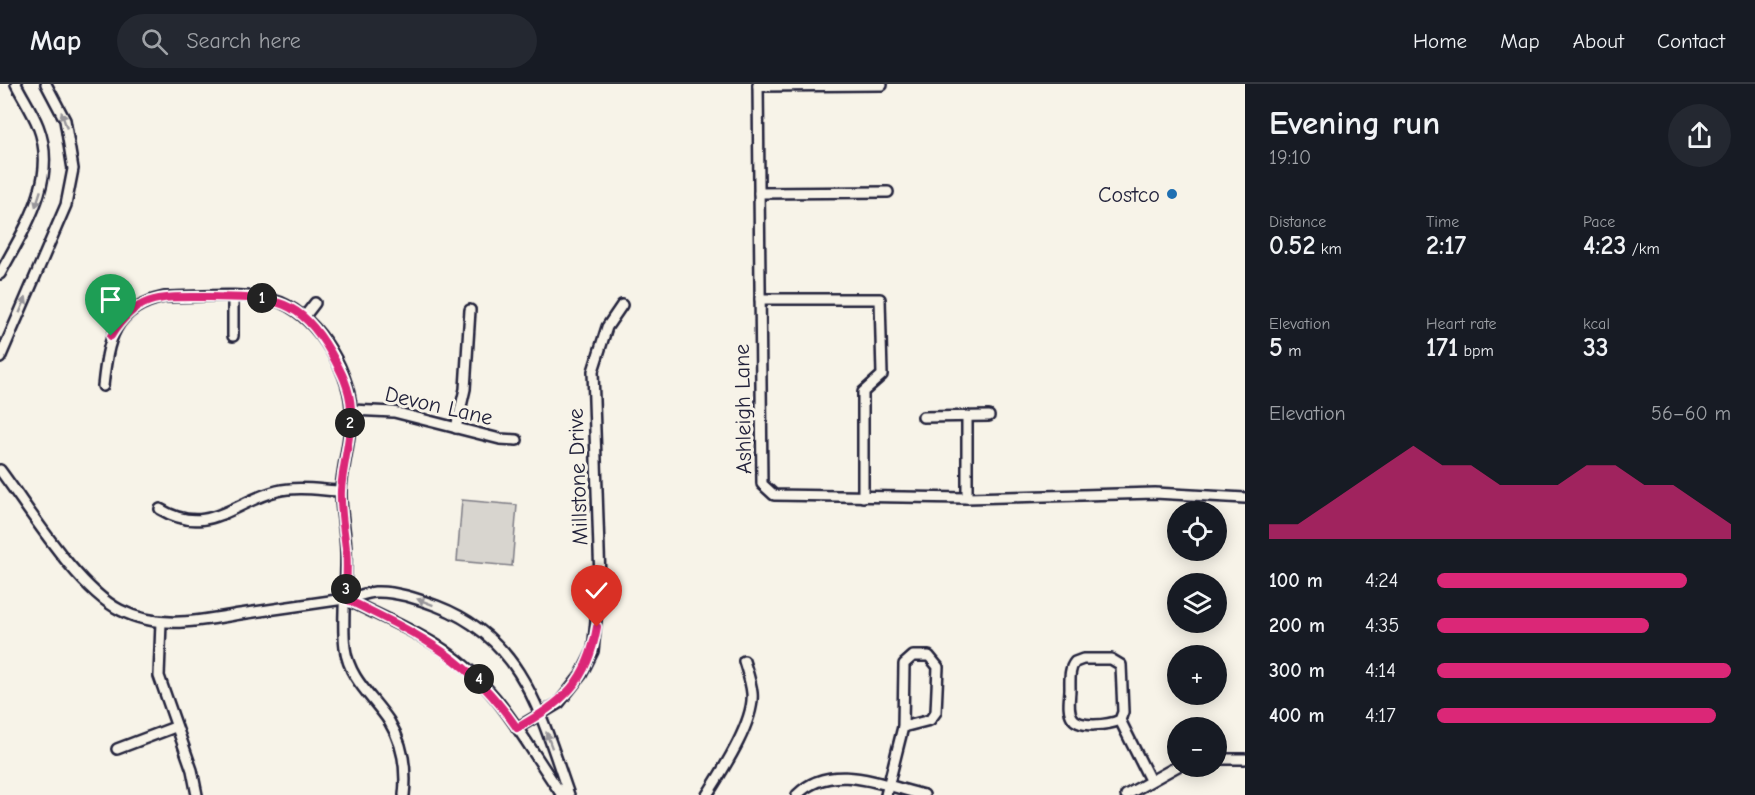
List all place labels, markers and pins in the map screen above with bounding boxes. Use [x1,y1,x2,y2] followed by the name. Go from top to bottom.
[1098,182,1160,208] place label: Costco
[1165,187,1179,201] marker: Costco
[85,274,136,336] pin
[247,283,277,313] pin: 1
[335,408,365,438] pin: 2
[571,565,622,627] pin
[331,574,361,604] pin: 3
[464,664,494,694] pin: 4

